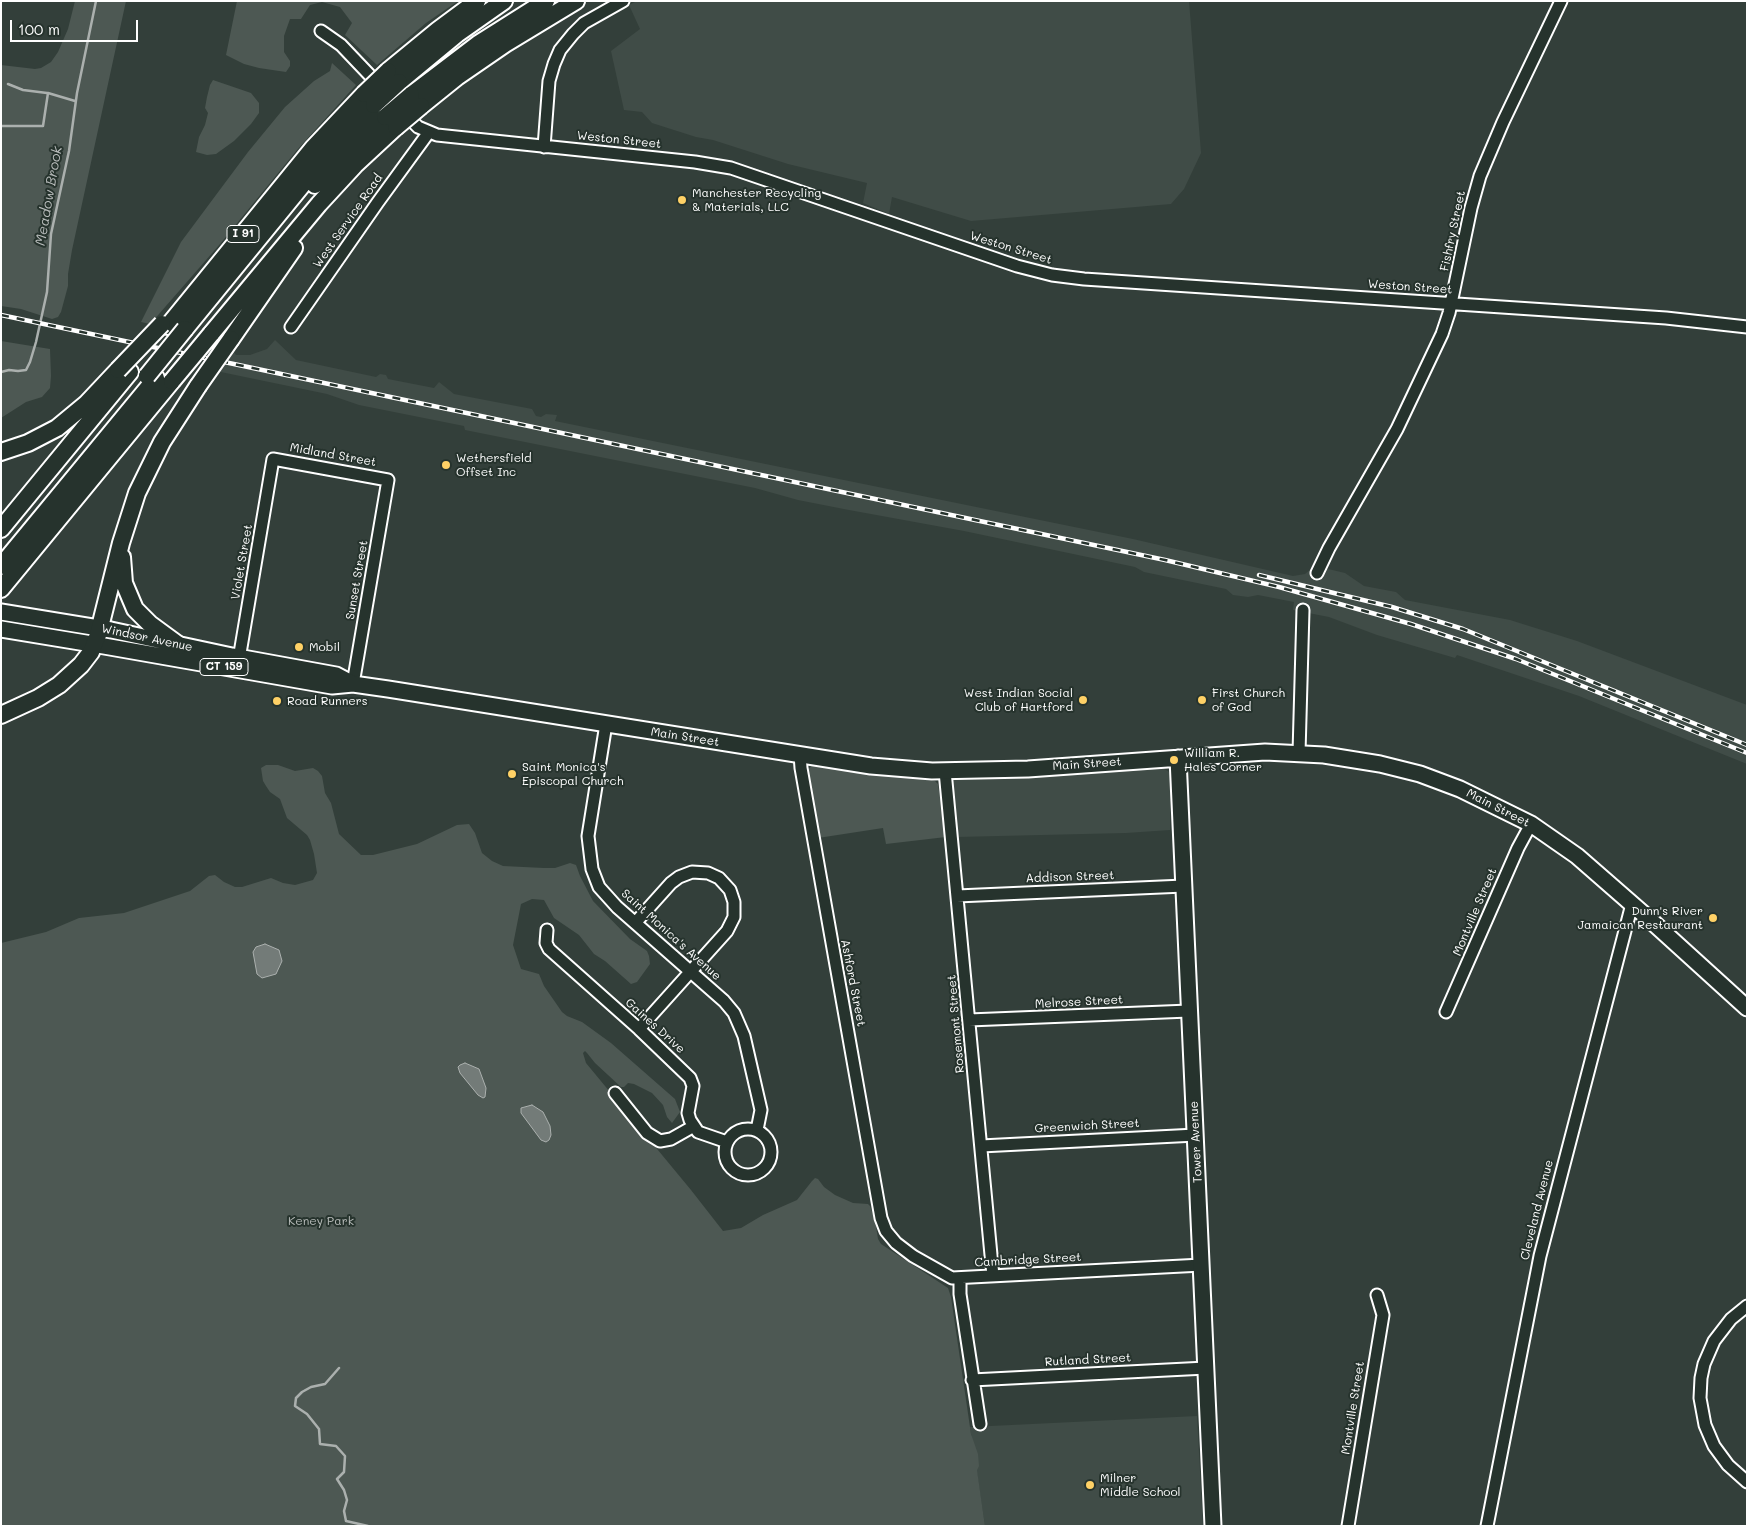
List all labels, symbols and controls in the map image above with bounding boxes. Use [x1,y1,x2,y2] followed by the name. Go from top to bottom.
[12,10,140,42] scale bar
[18,19,60,39] text: 100 m
[576,128,662,152] street label: Weston Street
[32,145,66,247] water label: Meadow Brook
[310,171,386,271] street label: West Service Road
[692,186,821,214] place label: Manchester Recycling & Materials, LLC
[1437,189,1469,273] street label: Fishfry Street
[676,194,688,206] marker: Manchester Recycling & Materials, LLC
[227,225,259,242] road number: I 91
[968,229,1054,267] street label: Weston Street
[1367,277,1453,297] street label: Weston Street
[289,440,377,470] street label: Midland Street
[456,451,532,479] place label: Wethersfield Offset Inc
[440,459,452,471] marker: Wethersfield Offset Inc
[228,523,256,601] street label: Violet Street
[343,539,371,621] street label: Sunset Street
[100,621,194,655] street label: Windsor Avenue
[309,640,340,654] place label: Mobil
[293,641,305,653] marker: Mobil
[200,659,248,676] road number: CT 159
[964,686,1073,714] place label: West Indian Social Club of Hartford
[1212,686,1285,714] place label: First Church of God
[287,694,368,708] place label: Road Runners
[1077,694,1089,706] marker: West Indian Social Club of Hartford
[1196,694,1208,706] marker: First Church of God
[271,695,283,707] marker: Road Runners
[650,724,720,750] street label: Main Street
[1184,746,1262,774] place label: William R. Hales Corner
[1052,754,1122,774] street label: Main Street
[1168,754,1180,766] marker: William R. Hales Corner
[522,760,623,788] place label: Saint Monica's Episcopal Church
[506,768,518,780] marker: Saint Monica's Episcopal Church
[1464,786,1532,830] street label: Main Street
[1450,866,1500,958] street label: Montville Street
[1025,868,1115,886] street label: Addison Street
[618,886,724,984] street label: Saint Monica's Avenue
[1578,904,1703,932] place label: Dunn's River Jamaican Restaurant
[1707,912,1719,924] marker: Dunn's River Jamaican Restaurant
[838,938,868,1028] street label: Ashford Street
[945,974,967,1074] street label: Rosemont Street
[1034,992,1124,1012] street label: Melrose Street
[622,995,688,1057] street label: Gaines Drive
[1187,1101,1205,1183] street label: Tower Avenue
[1034,1116,1140,1136] street label: Greenwich Street
[1518,1158,1556,1262] street label: Cleveland Avenue
[288,1214,354,1228] park label: Keney Park
[974,1250,1082,1270] street label: Cambridge Street
[1045,1351,1131,1369] street label: Rutland Street
[1339,1360,1367,1456] street label: Montville Street
[1100,1471,1181,1499] place label: Milner Middle School
[1084,1479,1096,1491] marker: Milner Middle School

